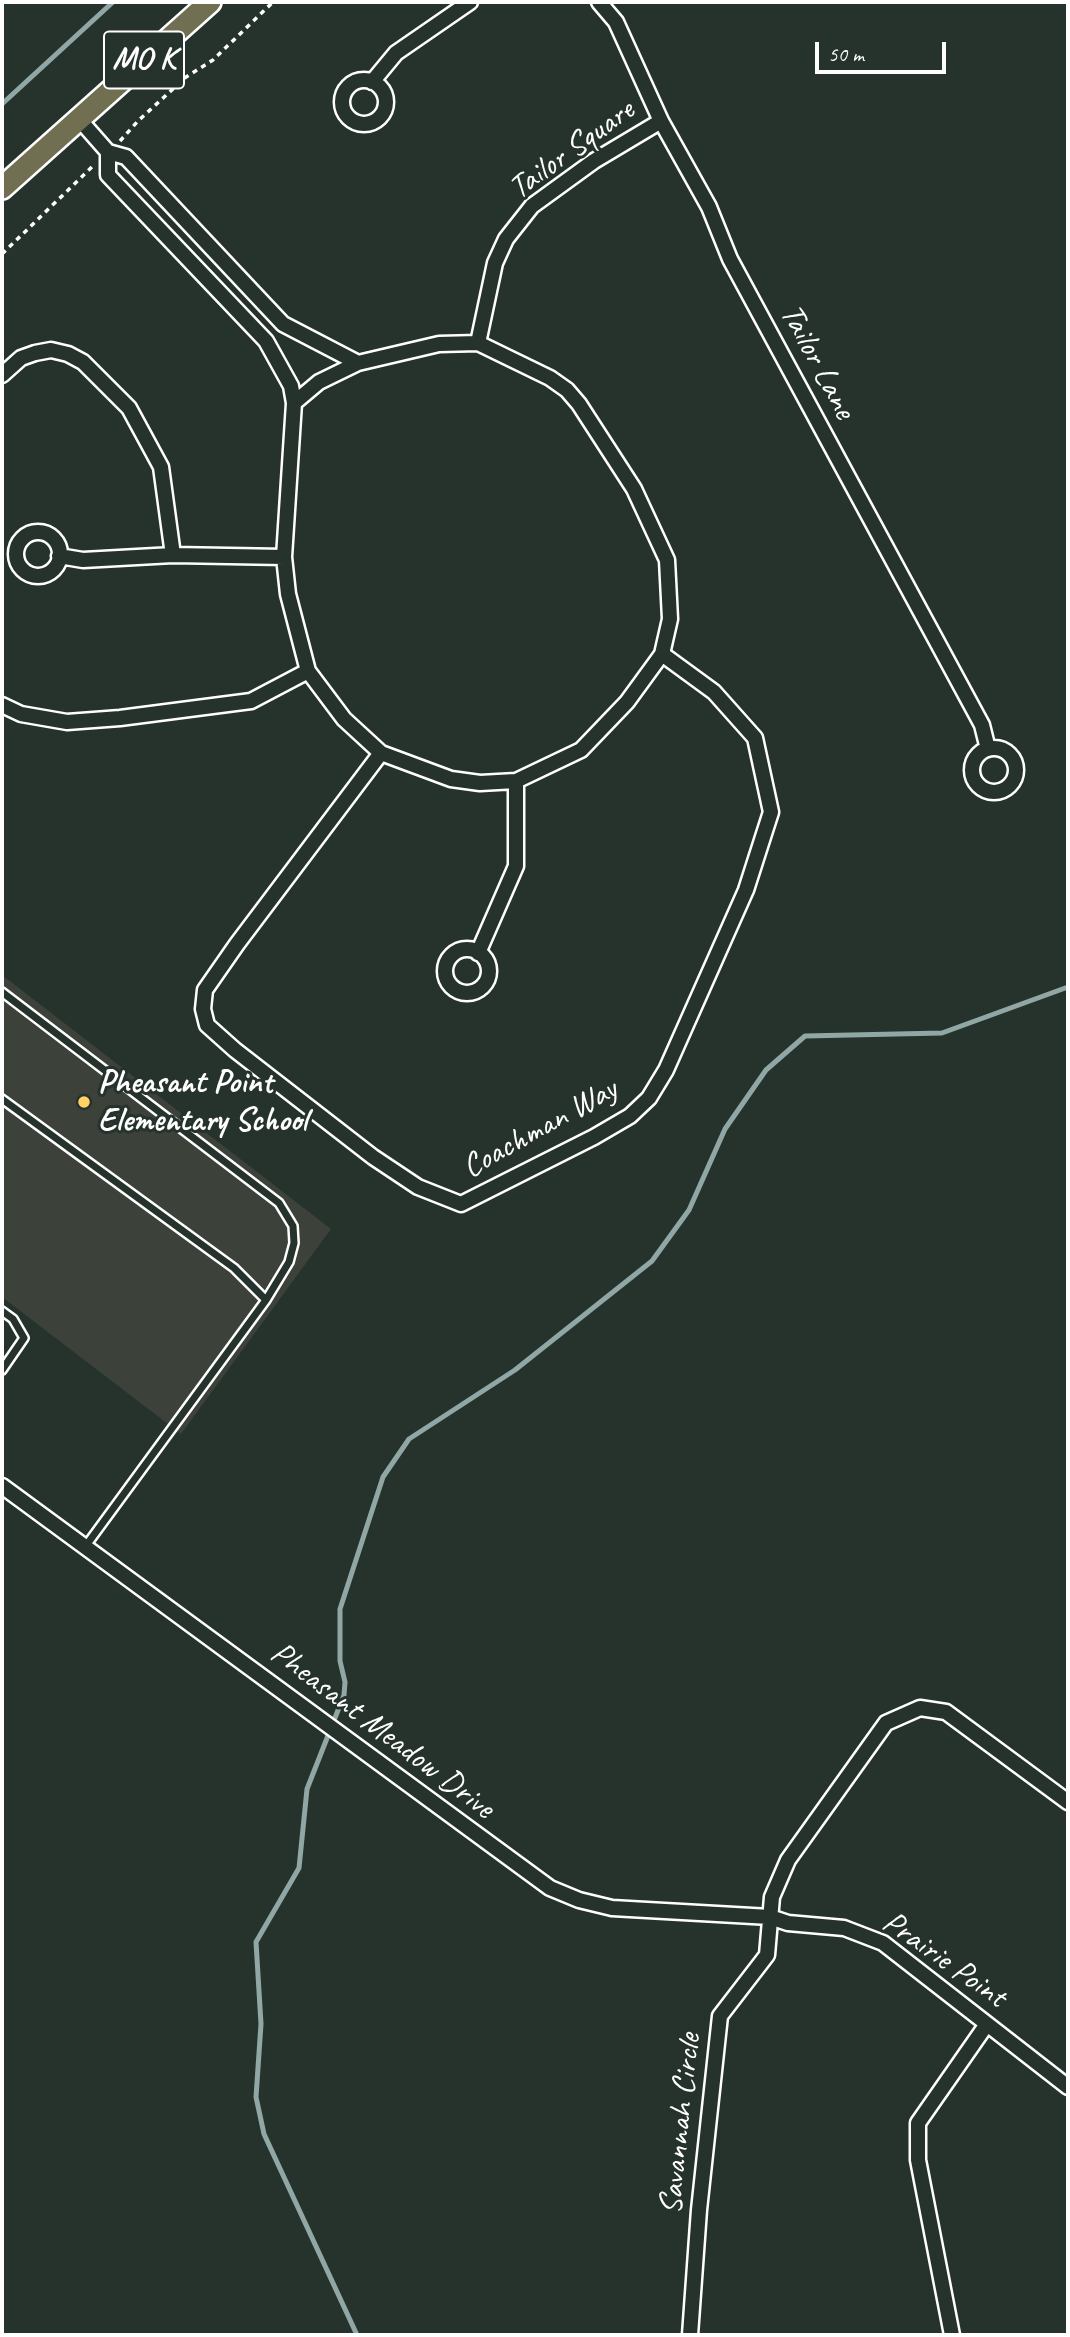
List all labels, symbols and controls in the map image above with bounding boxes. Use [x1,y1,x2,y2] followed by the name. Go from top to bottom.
[818,28,949,72] scale bar
[104,32,184,88] road number: MO K
[828,41,864,67] text: 50 m
[502,91,642,209] street label: Tailor Square
[770,298,864,426] street label: Tailor Lane
[98,1063,307,1141] place label: Pheasant Point Elementary School
[456,1070,624,1188] street label: Coachman Way
[76,1094,92,1110] marker: Pheasant Point Elementary School
[262,1634,502,1828] street label: Pheasant Meadow Drive
[874,1903,1014,2017] street label: Prairie Point
[652,2032,710,2216] street label: Savannah Circle

